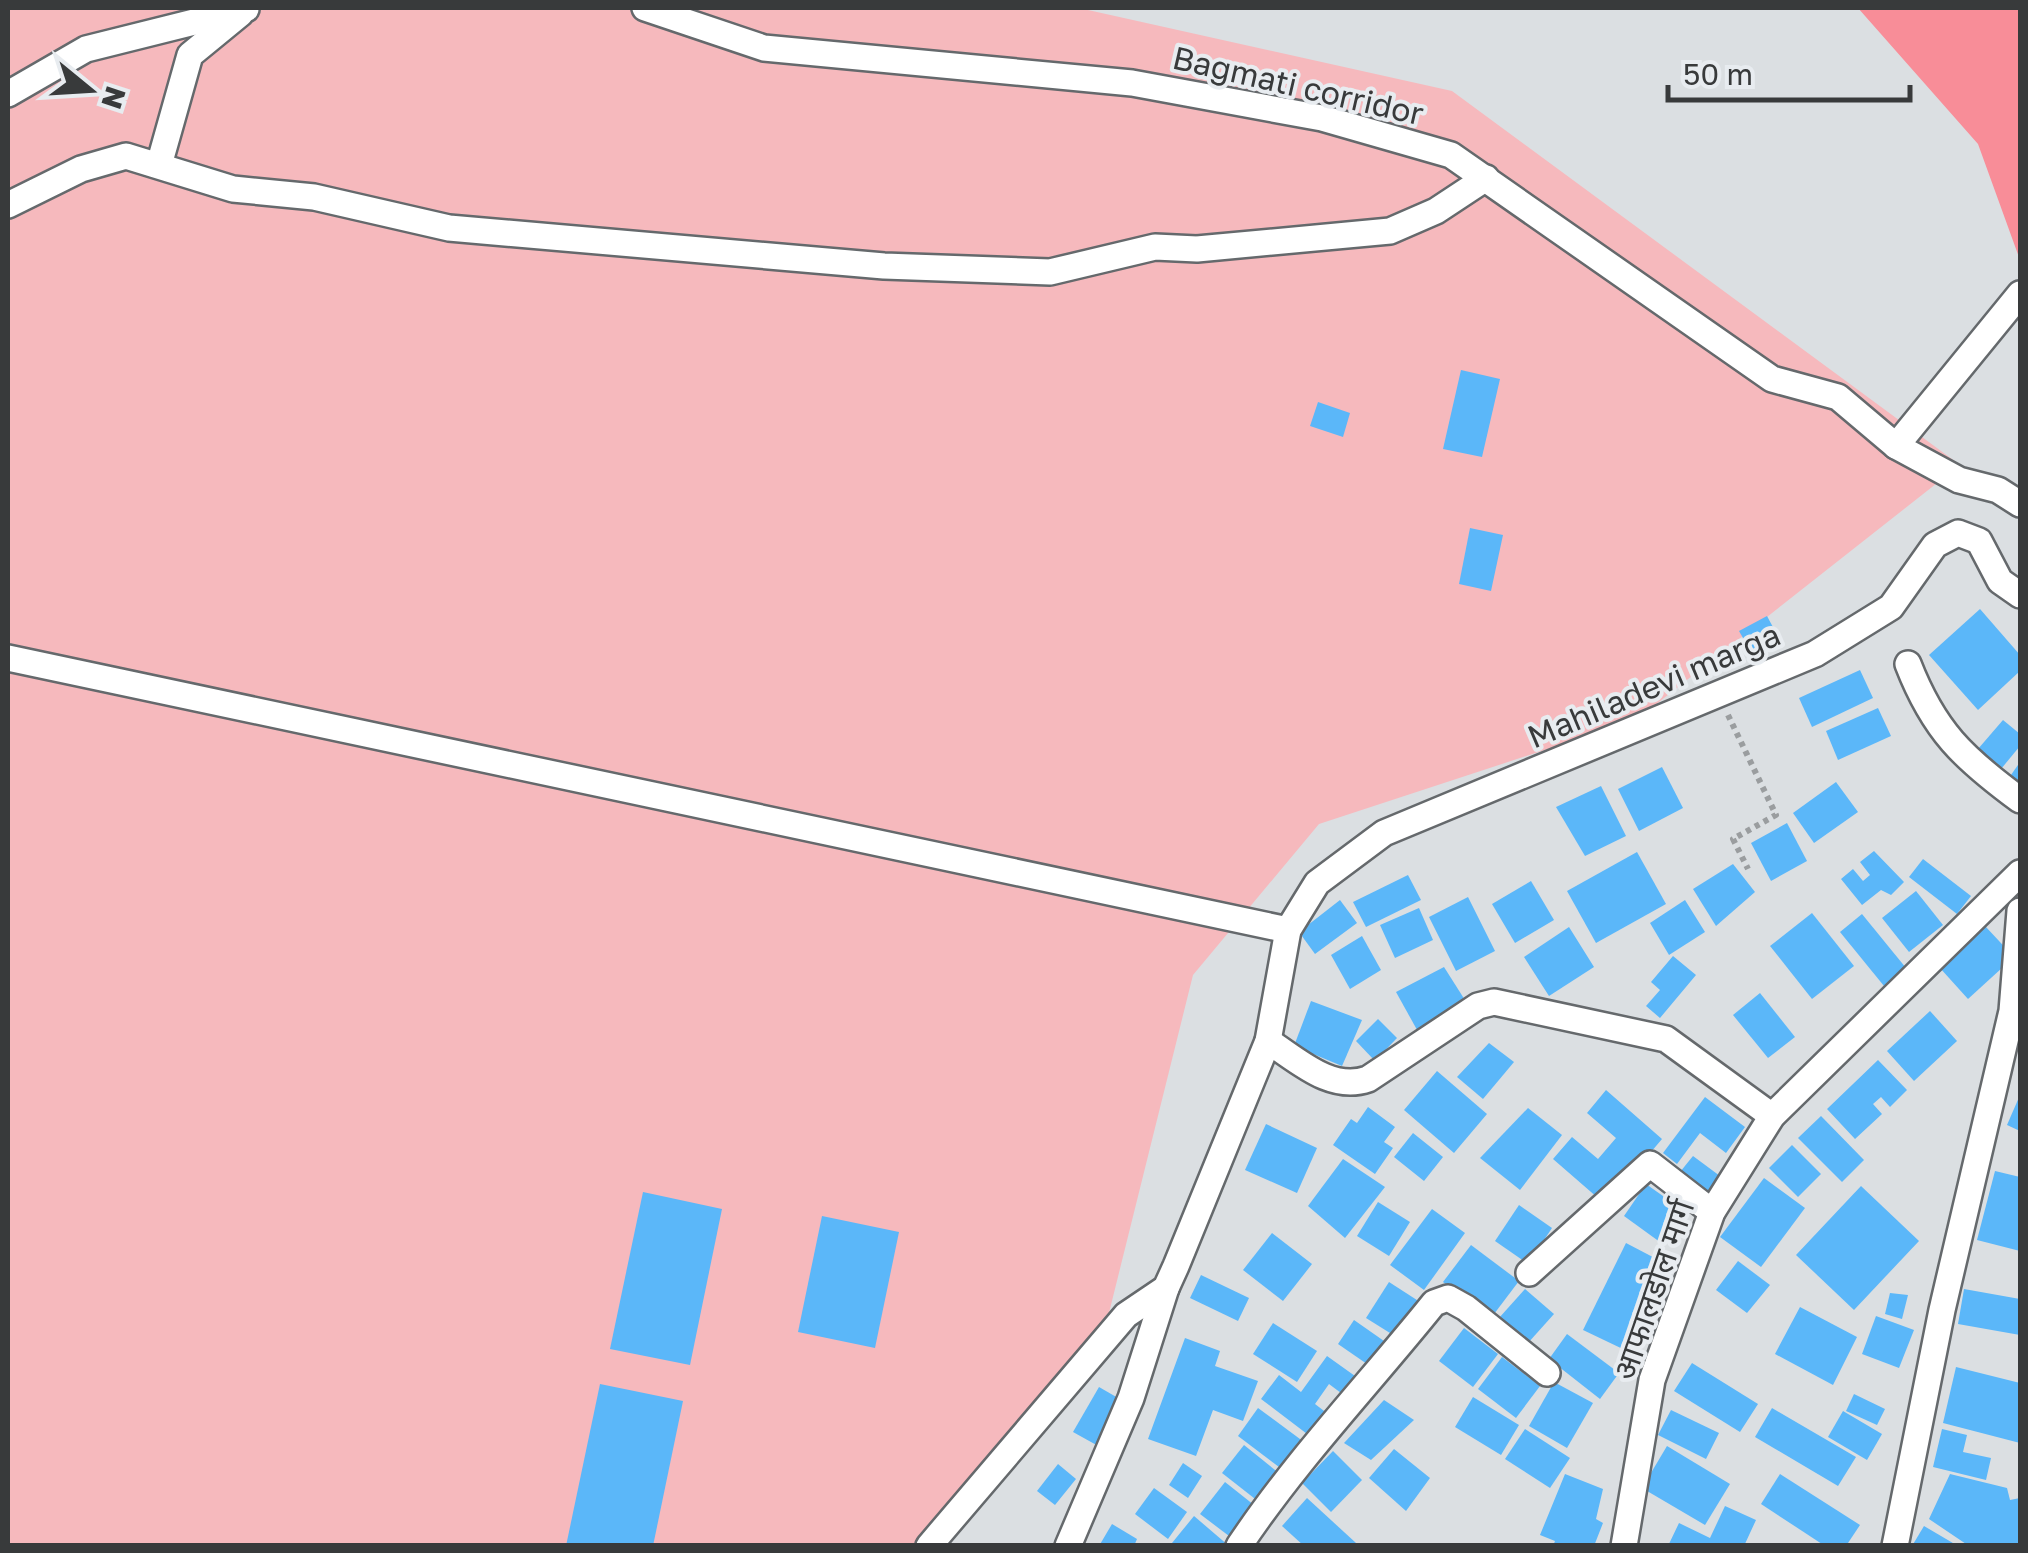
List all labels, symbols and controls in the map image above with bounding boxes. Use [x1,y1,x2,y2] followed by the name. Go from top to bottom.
[1169,38,1427,132] street label: Bagmati corridor
[40,40,140,140] north arrow
[1668,40,1910,102] scale bar
[1683,56,1753,92] text: 50 m
[95,83,133,113] text: N
[1522,615,1786,755] street label: Mahiladevi marga
[1605,1194,1702,1385] street label: आफालडोल मार्ग

